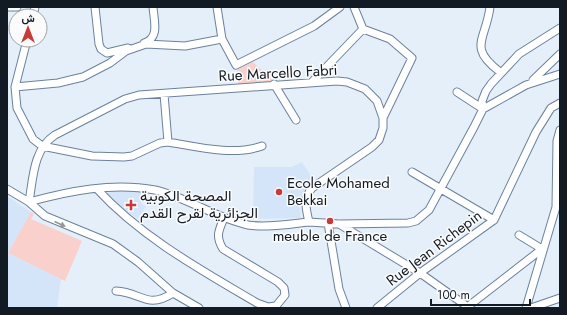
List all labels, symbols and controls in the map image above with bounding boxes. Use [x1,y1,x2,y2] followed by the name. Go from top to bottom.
[8,8,48,48] north arrow
[21,10,35,26] text: ش
[218,59,338,87] street label: Rue Marcello Fabri
[287,172,390,211] place label: Ecole Mohamed Bekkai
[140,185,258,224] place label: المصحة الكوبية الجزائرية لقرح القدم
[274,187,284,197] marker: Ecole Mohamed Bekkai
[125,199,137,211] marker: المصحة الكوبية الجزائرية لقرح القدم
[382,205,486,291] street label: Rue Jean Richepin
[325,216,335,226] marker: meuble de France
[55,221,66,227] one-way arrow
[273,225,388,247] place label: meuble de France
[431,281,530,307] scale bar
[437,286,470,304] text: 100 m

